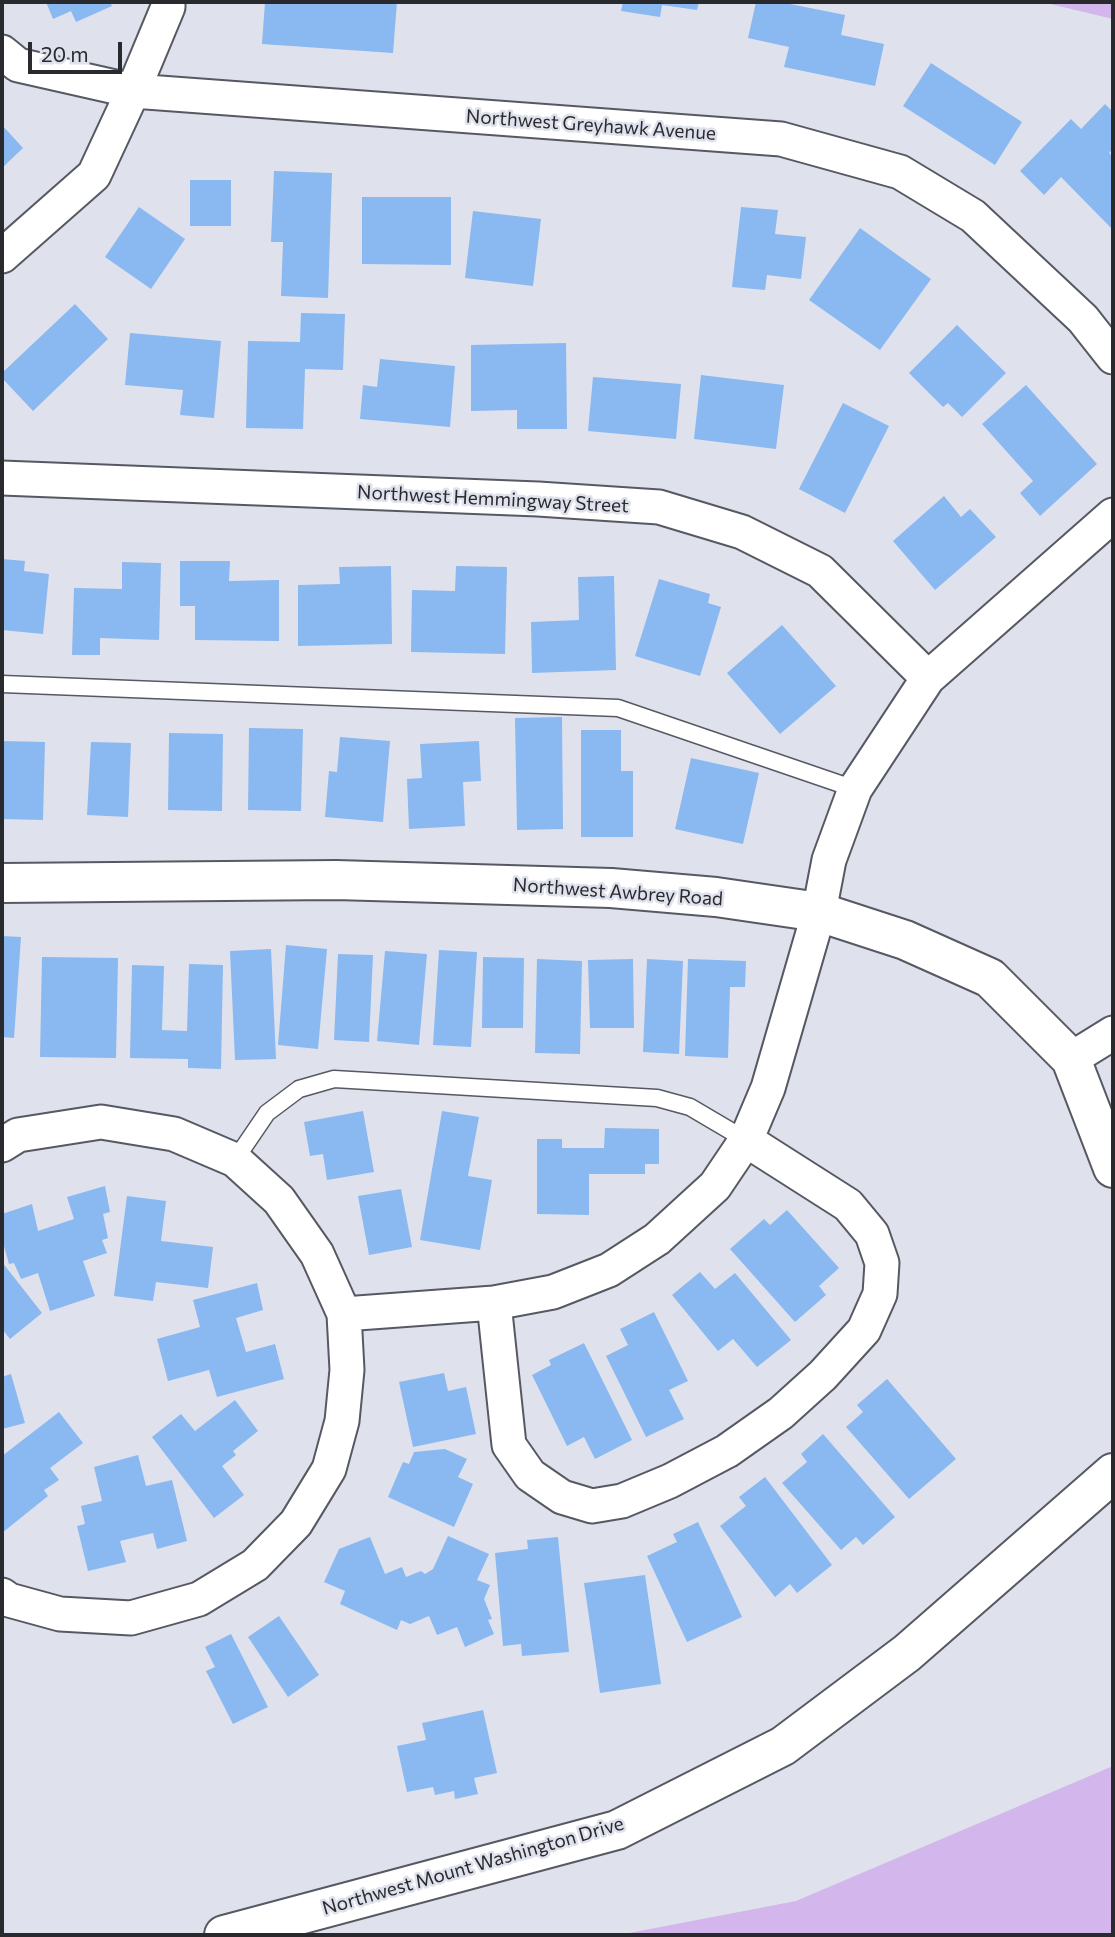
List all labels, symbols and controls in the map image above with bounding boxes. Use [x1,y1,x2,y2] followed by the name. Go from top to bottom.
[32,28,126,72] scale bar
[41,41,89,66] text: 20 m
[465,105,717,145] street label: Northwest Greyhawk Avenue
[357,480,629,518] street label: Northwest Hemmingway Street
[512,873,724,911] street label: Northwest Awbrey Road
[320,1812,626,1920] street label: Northwest Mount Washington Drive

